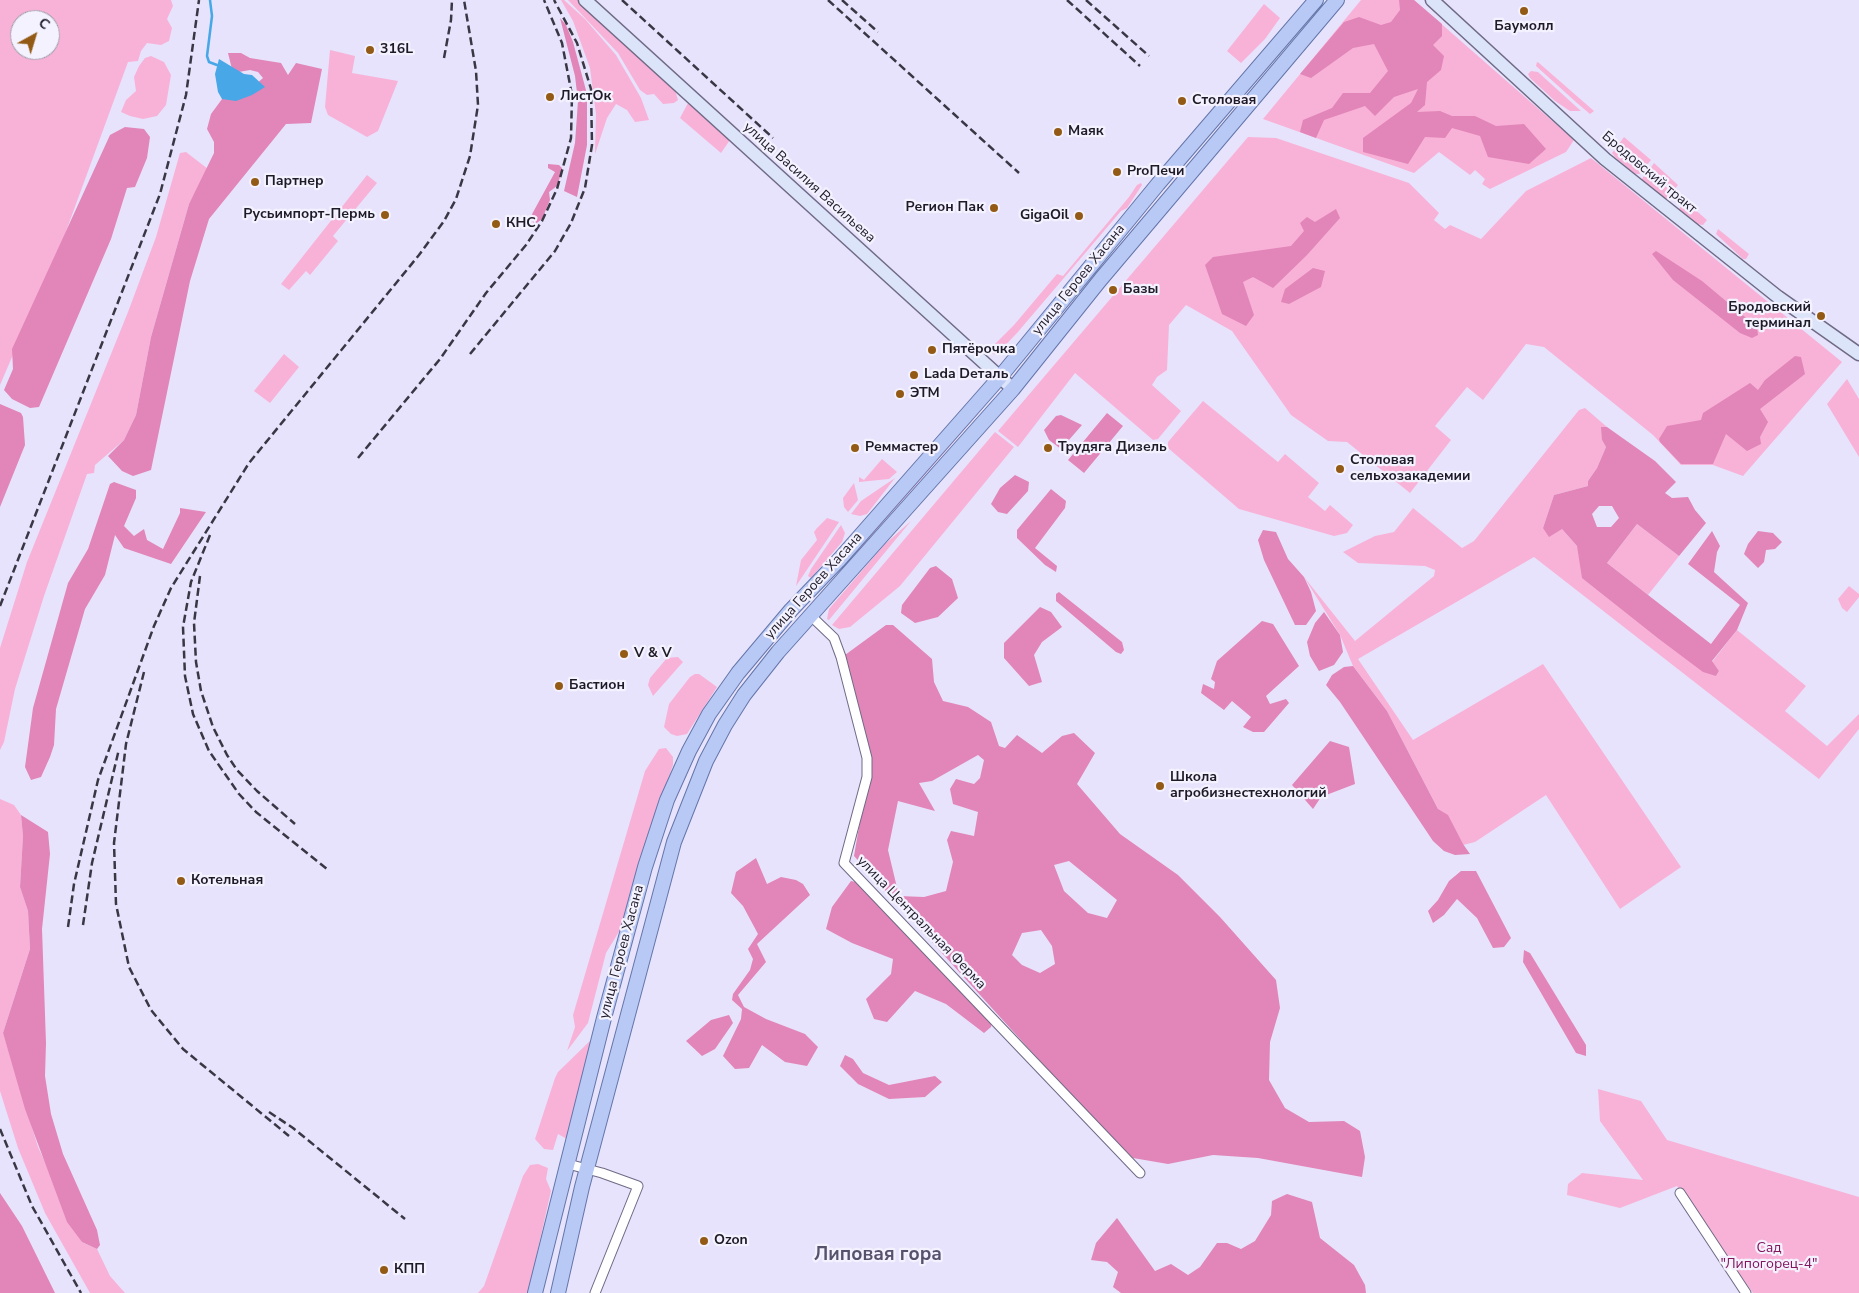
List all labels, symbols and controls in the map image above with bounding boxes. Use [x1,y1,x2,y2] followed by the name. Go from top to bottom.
[1518,5,1530,17] marker: Баумолл
[10,10,60,60] north arrow
[34,13,54,34] text: С
[1494,19,1554,35] place label: Баумолл
[380,42,413,58] place label: 316L
[364,44,376,56] marker: 316L
[560,89,611,105] place label: ЛистОк
[544,91,556,103] marker: ЛистОк
[1192,93,1256,109] place label: Столовая
[1176,95,1188,107] marker: Столовая
[739,119,879,247] street label: улица Василия Васильева
[1068,124,1104,140] place label: Маяк
[1052,126,1064,138] marker: Маяк
[1598,128,1700,218] street label: Бродовский тракт
[1127,164,1184,180] place label: ProПечи
[1111,166,1123,178] marker: ProПечи
[265,174,324,190] place label: Партнер
[249,176,261,188] marker: Партнер
[906,200,984,216] place label: Регион Пак
[988,202,1000,214] marker: Регион Пак
[243,207,375,223] place label: Русьимпорт-Пермь
[1020,208,1069,224] place label: GigaOil
[379,209,391,221] marker: Русьимпорт-Пермь
[1073,210,1085,222] marker: GigaOil
[506,216,536,232] place label: КНС
[490,218,502,230] marker: КНС
[1029,221,1129,339] street label: улица Героев Хасана
[1123,282,1158,298] place label: Базы
[1107,284,1119,296] marker: Базы
[1728,300,1811,332] place label: Бродовский терминал
[1815,310,1827,322] marker: Бродовский терминал
[942,342,1015,358] place label: Пятёрочка
[926,344,938,356] marker: Пятёрочка
[924,367,1008,383] place label: Lada Dеталь
[908,369,920,381] marker: Lada Dеталь
[910,386,940,402] place label: ЭТМ
[894,388,906,400] marker: ЭТМ
[865,440,938,456] place label: Реммастер
[1058,440,1167,456] place label: Трудяга Дизель
[849,442,861,454] marker: Реммастер
[1042,442,1054,454] marker: Трудяга Дизель
[1350,453,1471,486] place label: Столовая сельхозакадемии
[1334,463,1346,475] marker: Столовая сельхозакадемии
[762,529,866,643] street label: улица Героев Хасана
[634,646,672,662] place label: V & V
[618,648,630,660] marker: V & V
[569,678,625,694] place label: Бастион
[553,680,565,692] marker: Бастион
[1170,770,1327,802] place label: Школа агробизнестехнологий
[1154,780,1166,792] marker: Школа агробизнестехнологий
[853,853,989,993] street label: улица Центральная Ферма
[191,873,263,889] place label: Котельная
[175,875,187,887] marker: Котельная
[596,883,648,1021] street label: улица Героев Хасана
[714,1233,748,1249] place label: Ozon
[698,1235,710,1247] marker: Ozon
[1720,1241,1818,1274] park label: Сад "Липогорец-4"
[814,1244,942,1266] district label: Липовая гора
[394,1262,425,1278] place label: КПП
[378,1264,390,1276] marker: КПП

